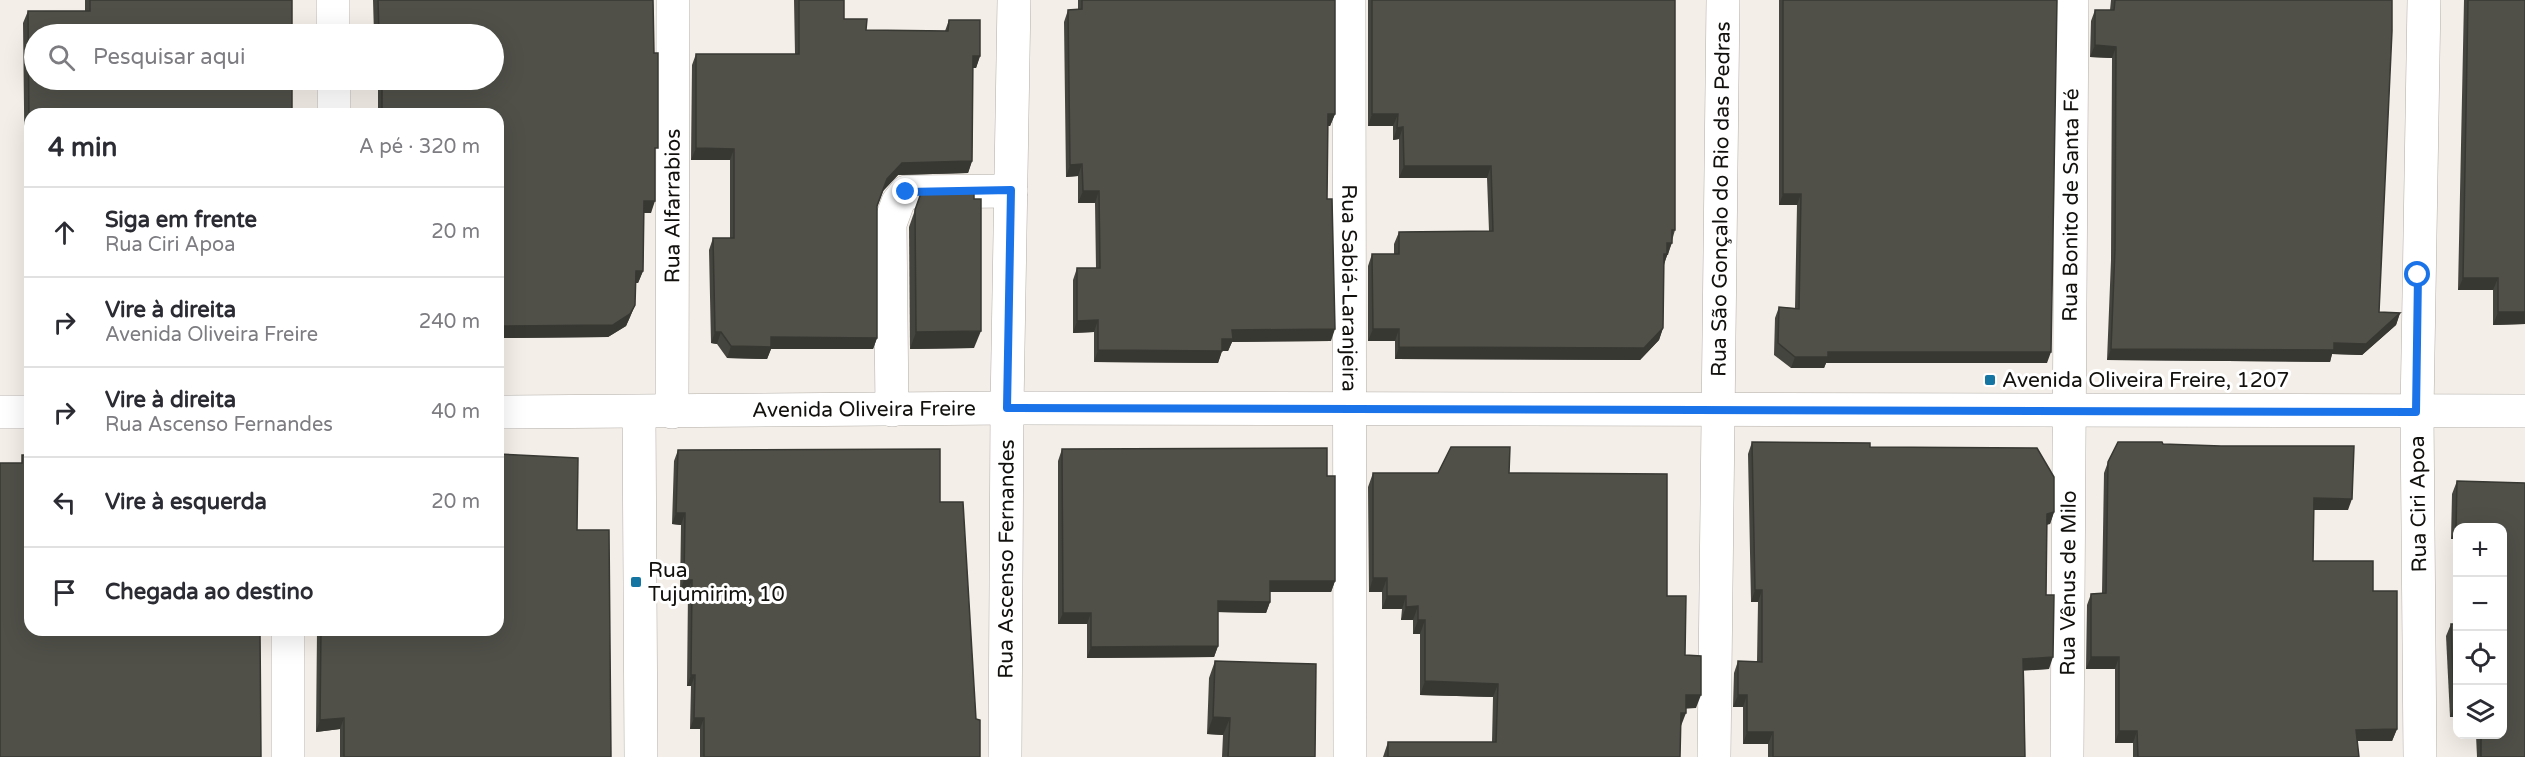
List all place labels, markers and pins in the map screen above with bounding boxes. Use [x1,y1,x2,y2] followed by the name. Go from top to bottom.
[2002,368,2289,393] place label: Avenida Oliveira Freire, 1207
[1983,373,1997,387] marker: Avenida Oliveira Freire, 1207
[648,558,785,607] place label: Rua Tujumirim, 10
[629,575,643,589] marker: Rua Tujumirim, 10

